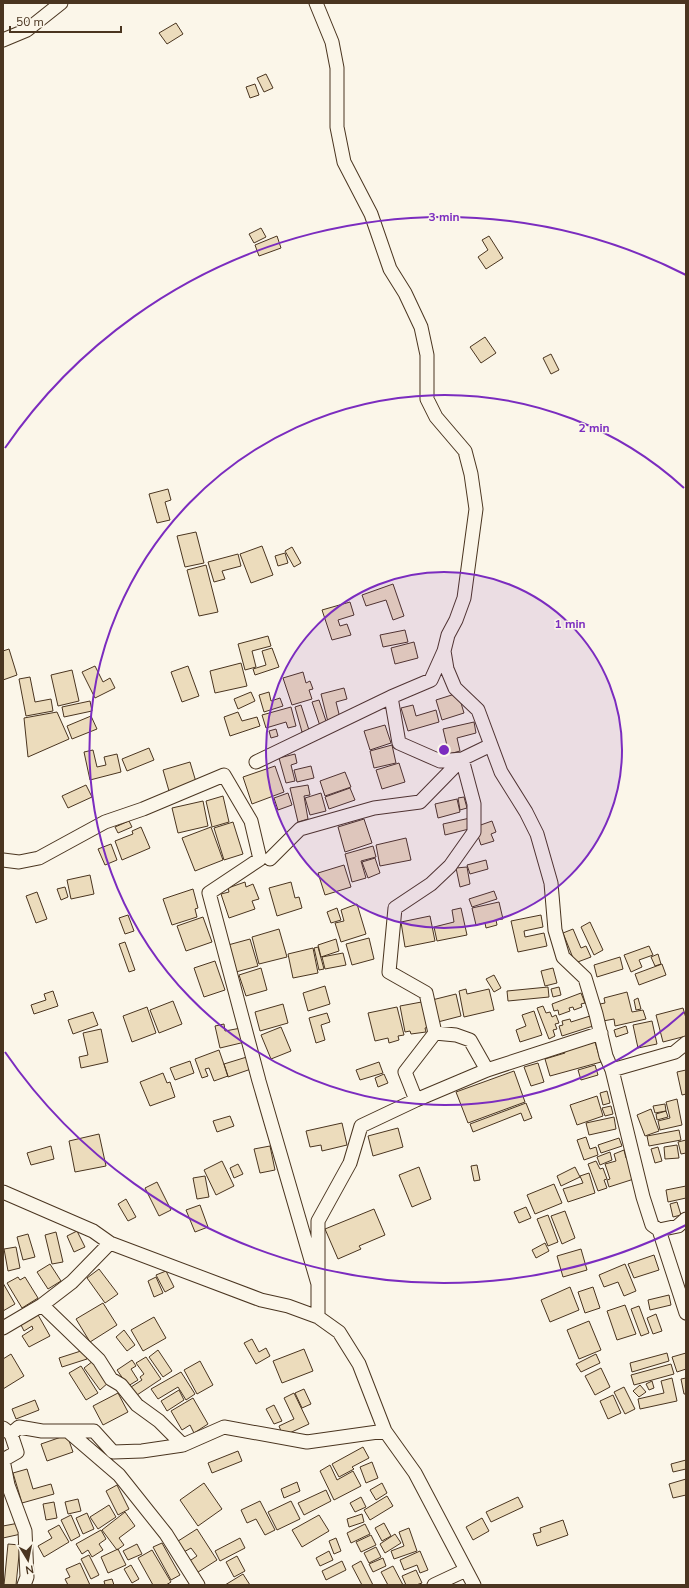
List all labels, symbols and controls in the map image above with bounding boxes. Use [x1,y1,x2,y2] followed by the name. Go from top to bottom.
[10,8,121,34] scale bar
[16,14,44,30] text: 50 m
[428,209,460,225] text: 3 min
[578,420,610,436] text: 2 min
[554,616,586,632] text: 1 min
[437,743,451,757] centre of rings
[8,1540,48,1580] north arrow
[24,1561,35,1577] text: N

